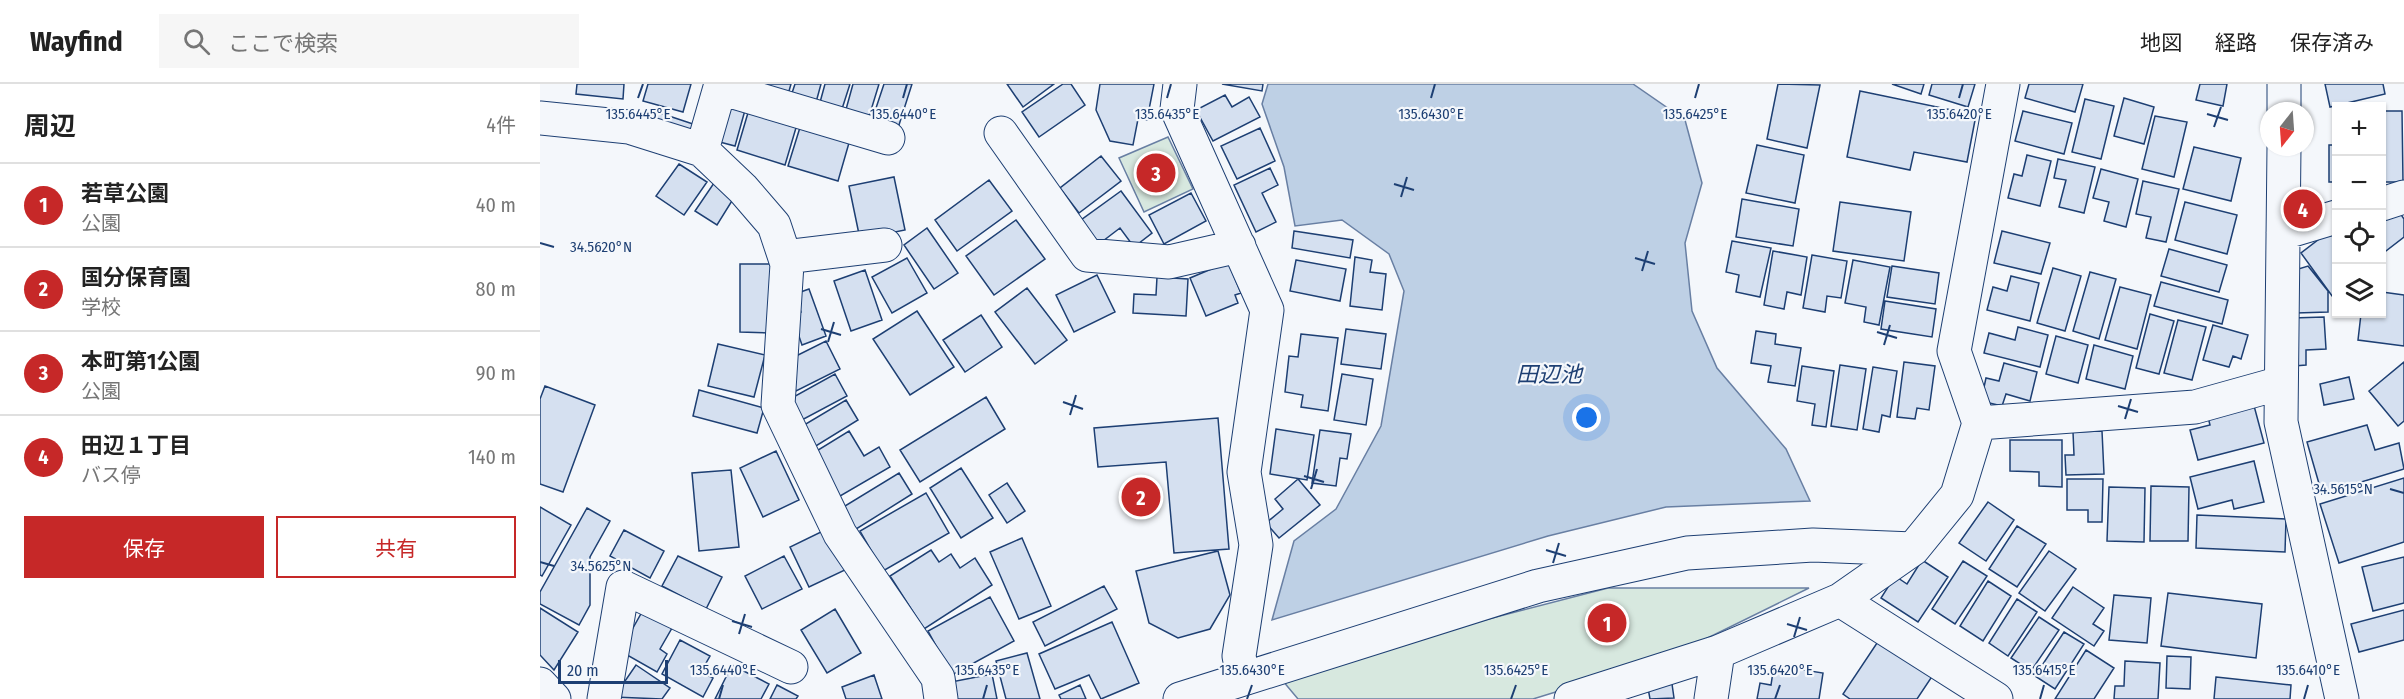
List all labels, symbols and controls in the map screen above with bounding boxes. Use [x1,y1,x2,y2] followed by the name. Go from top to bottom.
[159,14,579,68] search box
[30,25,123,58] text: Wayfind
[180,25,213,58] icon: search
[228,30,338,57] text: ここで検索
[2140,30,2182,56] text: 地図
[2215,30,2257,56] text: 経路
[2290,30,2374,56] text: 保存済み
[2260,102,2314,156] north arrow
[2332,102,2386,318] map controls
[2332,102,2386,156] button: +
[605,105,671,123] text: 135.6445°E
[870,105,936,123] text: 135.6440°E
[1135,105,1199,123] text: 135.6435°E
[1398,105,1464,123] text: 135.6430°E
[1663,105,1727,123] text: 135.6425°E
[1926,105,1992,123] text: 135.6420°E
[24,111,76,142] text: 周辺
[486,113,516,137] text: 4件
[1136,150,1176,196] pin: 3
[2332,156,2386,210] button: −
[81,180,169,207] text: 若草公園
[2284,186,2322,232] pin: 4
[39,193,48,217] text: 1
[476,193,516,217] text: 40 m
[2332,210,2386,264] button: locate
[81,211,121,235] text: 公園
[570,238,632,256] text: 34.5620°N
[81,264,191,291] text: 国分保育園
[2332,264,2386,318] button: layers
[39,277,48,301] text: 2
[476,277,516,301] text: 80 m
[81,295,121,319] text: 学校
[81,348,200,375] text: 本町第1公園
[39,361,48,385] text: 3
[476,361,516,385] text: 90 m
[1516,361,1584,388] water label: 田辺池
[81,379,121,403] text: 公園
[1572,403,1601,432] your location
[81,432,191,459] text: 田辺１丁目
[38,445,49,469] text: 4
[468,445,516,469] text: 140 m
[81,463,141,487] text: バス停
[1122,474,1160,520] pin: 2
[2313,480,2373,498] text: 34.5615°N
[24,516,264,578] button: 保存
[276,516,516,578] button: 共有
[571,557,631,575] text: 34.5625°N
[1588,600,1626,646] pin: 1
[558,657,668,684] scale bar
[567,661,598,680] text: 20 m
[690,661,756,679] text: 135.6440°E
[955,661,1019,679] text: 135.6435°E
[1219,661,1285,679] text: 135.6430°E
[1484,661,1548,679] text: 135.6425°E
[1747,661,1813,679] text: 135.6420°E
[2012,661,2076,679] text: 135.6415°E
[2276,661,2340,679] text: 135.6410°E

